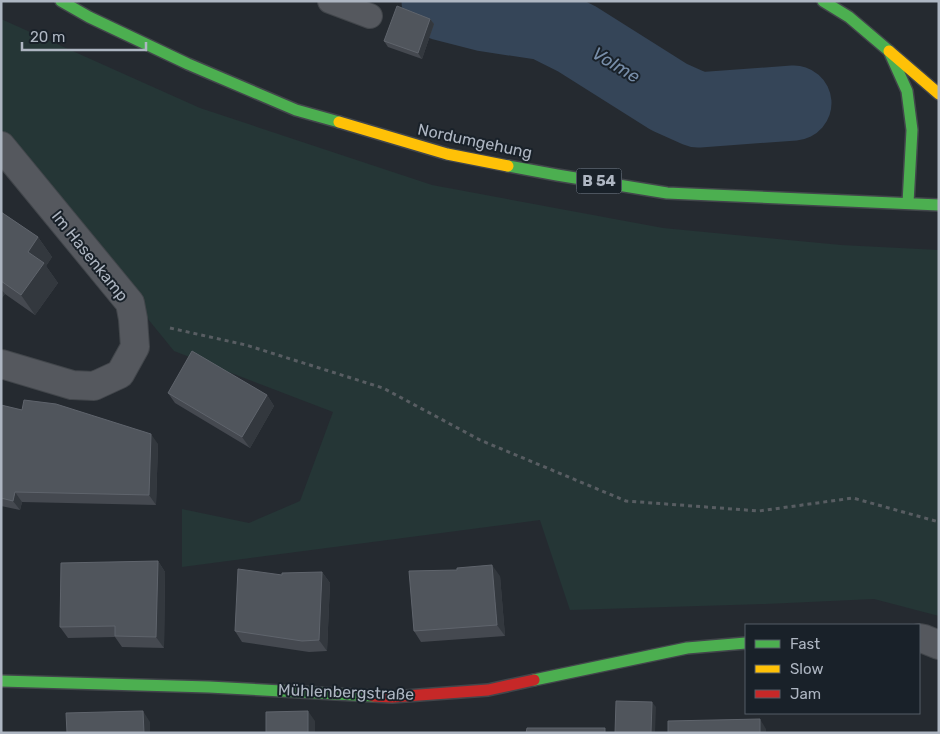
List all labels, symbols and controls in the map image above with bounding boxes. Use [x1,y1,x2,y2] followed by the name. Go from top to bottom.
[22,20,146,52] scale bar
[30,28,65,46] text: 20 m
[588,42,644,88] water label: Volme
[416,120,534,162] street label: Nordumgehung
[576,168,622,194] road number: B 54
[48,207,132,305] street label: Im Hasenkamp
[745,624,920,714] legend
[790,635,820,653] text: Fast
[790,660,823,678] text: Slow
[278,680,414,704] street label: Mühlenbergstraße
[790,685,821,703] text: Jam

